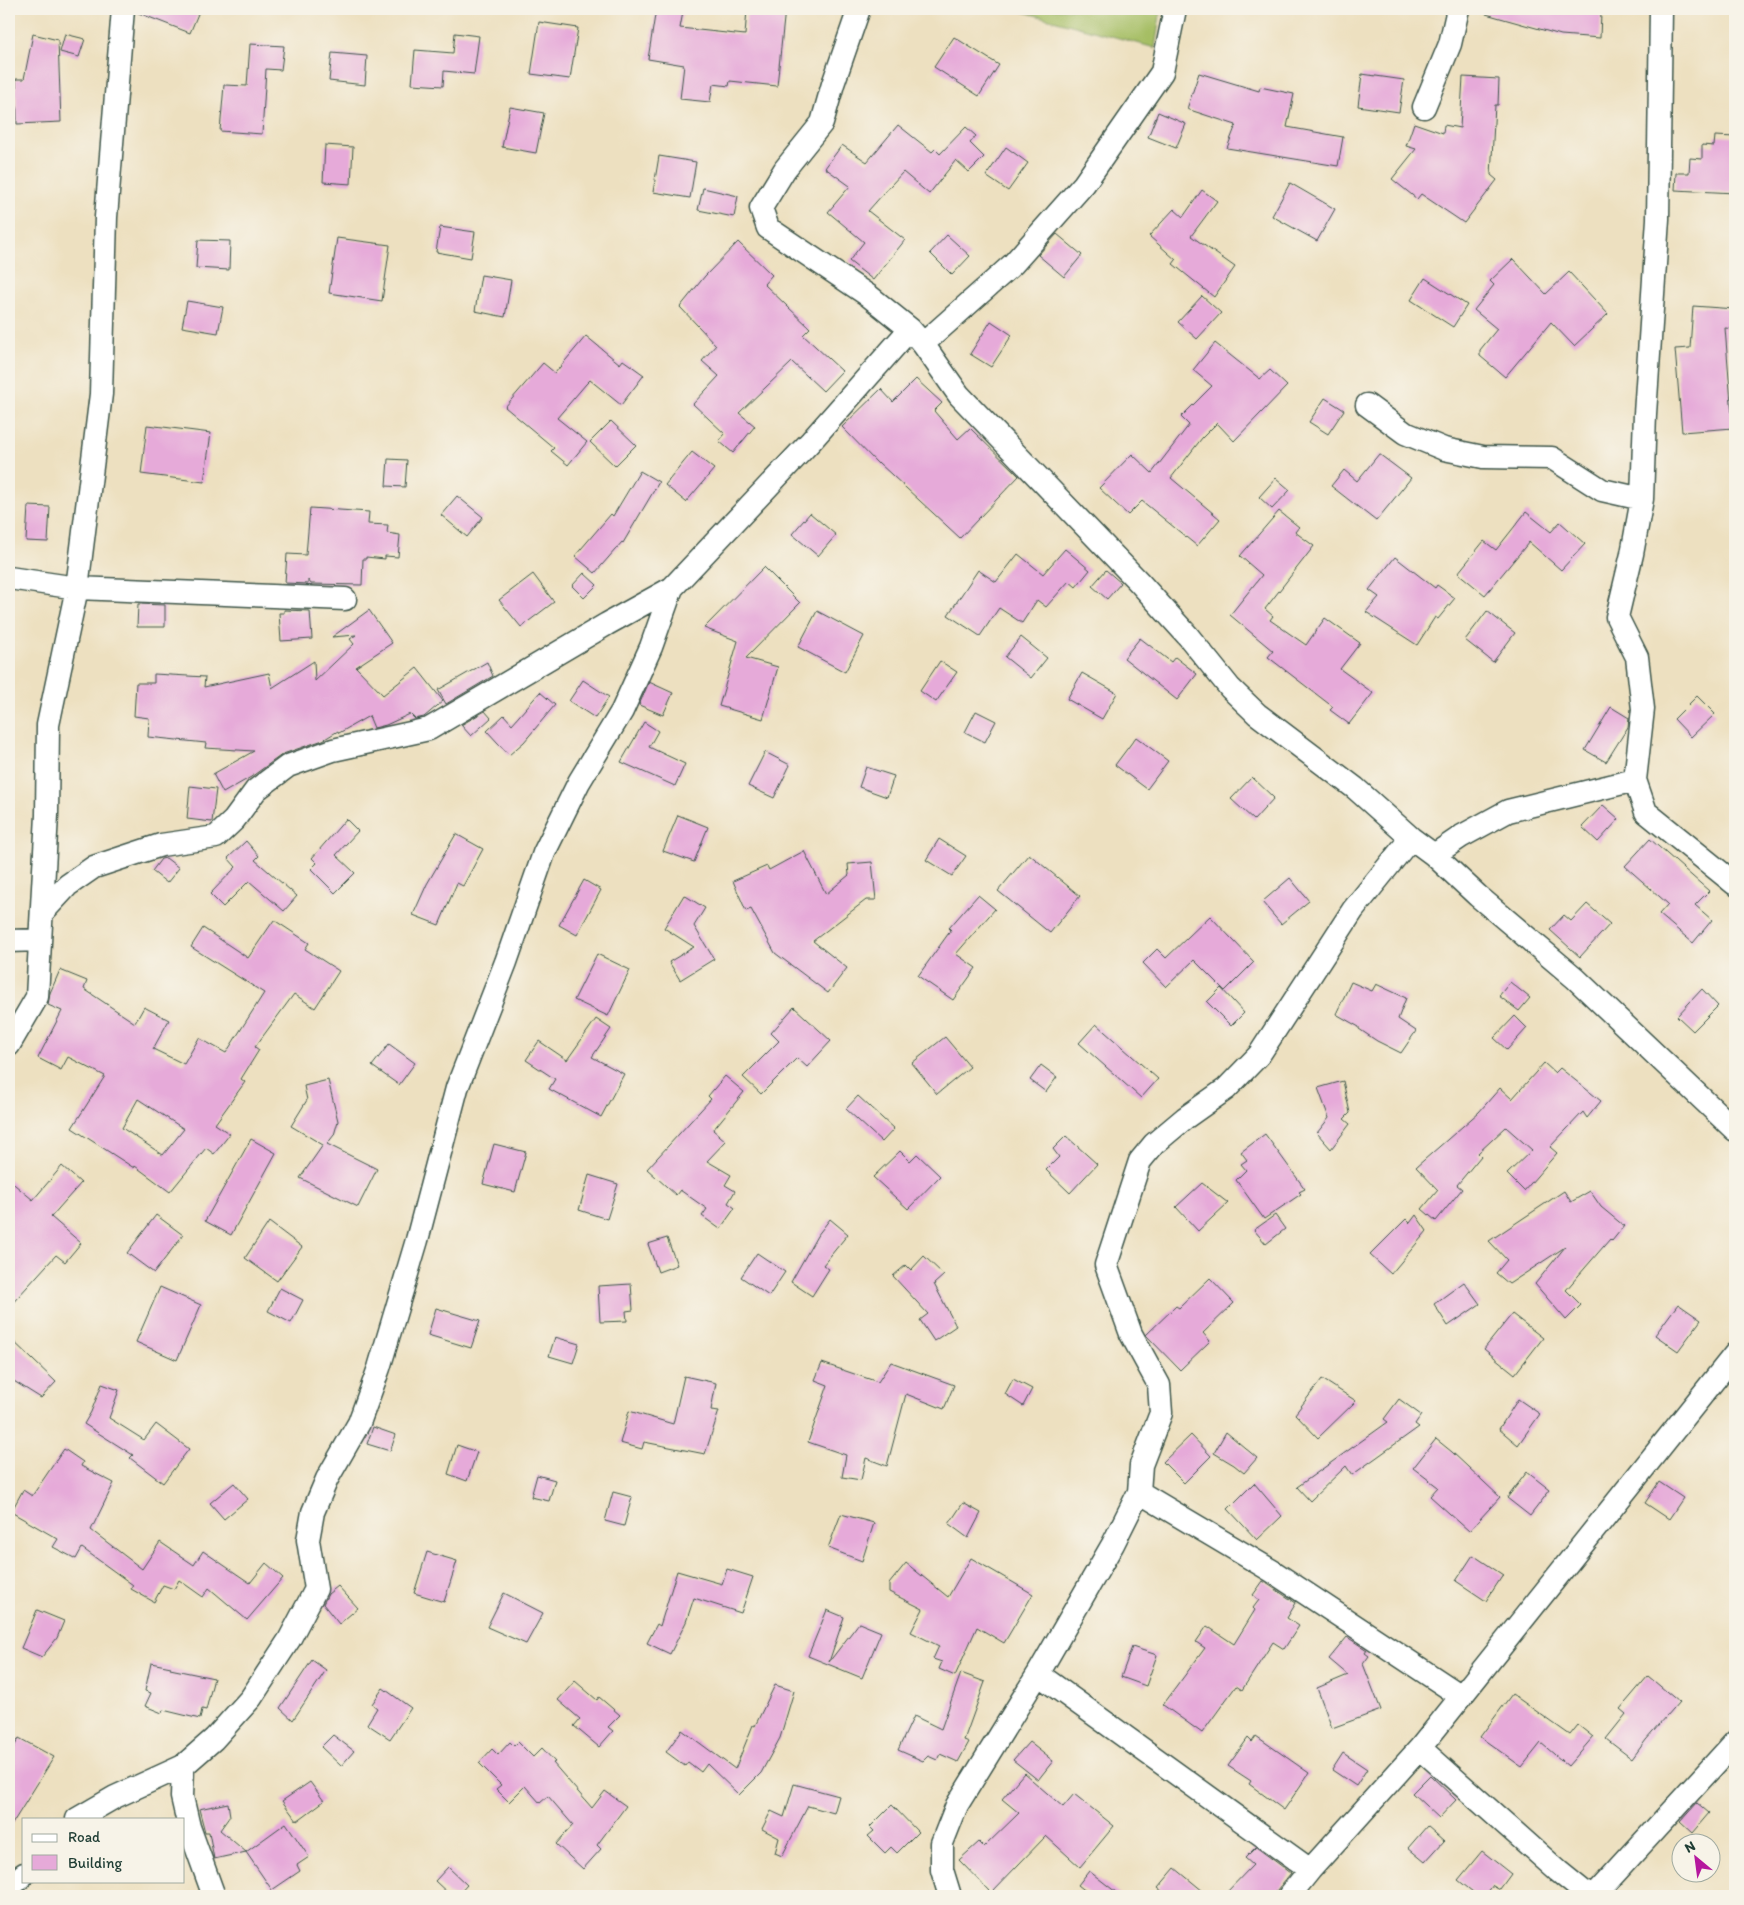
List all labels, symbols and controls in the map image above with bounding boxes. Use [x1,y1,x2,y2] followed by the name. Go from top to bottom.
[22,1818,185,1882] legend
[68,1828,101,1846] text: Road
[1672,1832,1722,1882] north arrow
[1682,1837,1698,1857] text: N
[68,1854,122,1872] text: Building

